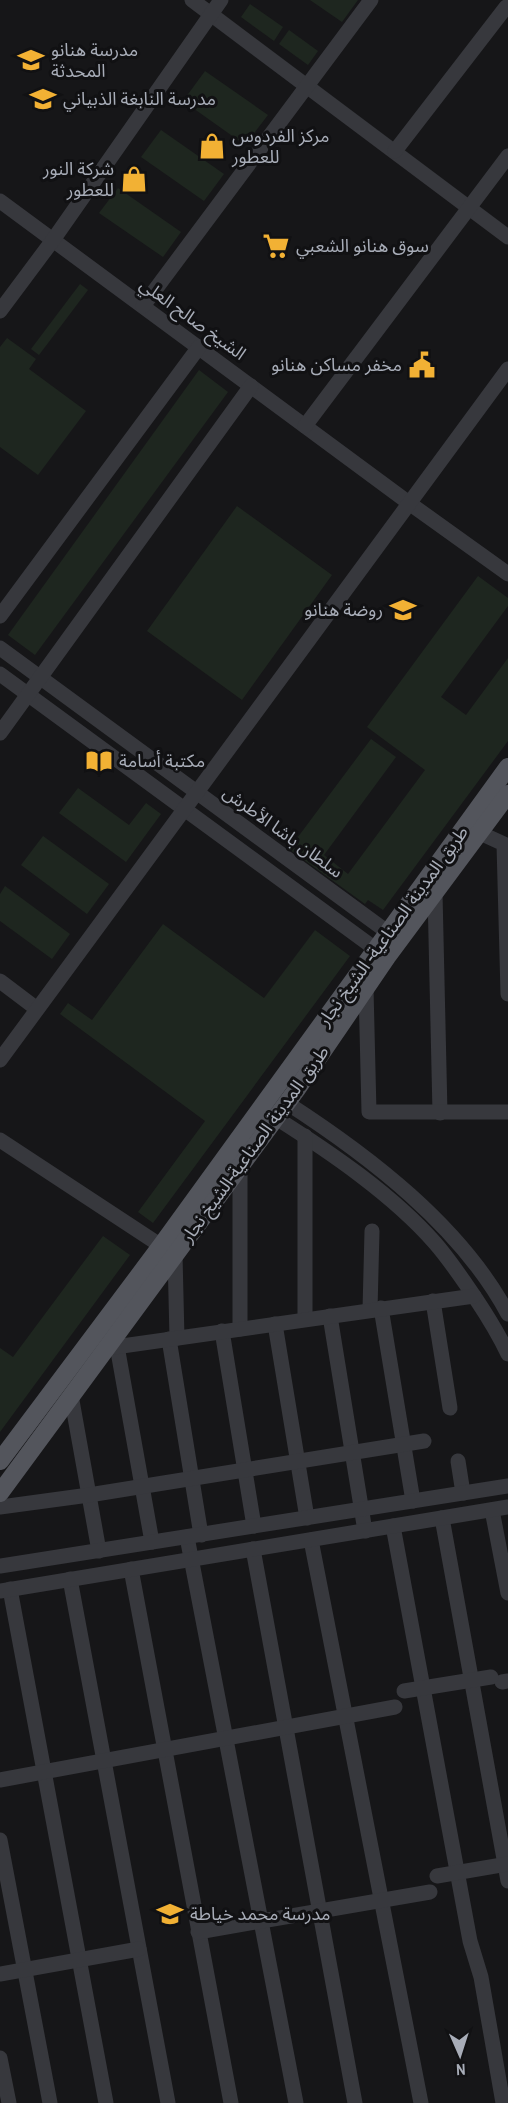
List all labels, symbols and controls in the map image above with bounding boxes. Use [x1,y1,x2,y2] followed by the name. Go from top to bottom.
[51,37,138,83] place label: مدرسة هنانو المحدثة
[16,45,46,75] school or university icon: مدرسة هنانو المحدثة
[28,84,58,114] school or university icon: مدرسة النابغة الذبياني
[63,86,216,112] place label: مدرسة النابغة الذبياني
[231,123,329,169] place label: مركز الفردوس للعطور
[197,131,227,161] shop icon: مركز الفردوس للعطور
[42,156,114,202] place label: شركة النور للعطور
[119,164,149,194] shop icon: شركة النور للعطور
[261,231,291,261] supermarket icon: سوق هنانو الشعبي
[296,233,429,259] place label: سوق هنانو الشعبي
[134,272,251,367] street label: الشيخ صالح العلي
[407,350,437,380] public building icon: مخفر مساكن هنانو
[271,352,402,377] place label: مخفر مساكن هنانو
[388,595,418,625] school or university icon: روضة هنانو
[304,597,383,622] place label: روضة هنانو
[84,746,114,776] library icon: مكتبة أسامة
[119,748,205,773] place label: مكتبة أسامة
[218,780,348,884] street label: سلطان باشا الأطرش
[311,820,475,1032] street label: طريق المدينة الصناعية- الشيخ نجار
[174,1040,335,1249] street label: طريق المدينة الصناعية-الشيخ نجار
[155,1899,185,1929] school or university icon: مدرسة محمد خياطة
[190,1901,331,1926] place label: مدرسة محمد خياطة
[430,2025,490,2085] north arrow
[455,2059,466,2081] text: N

